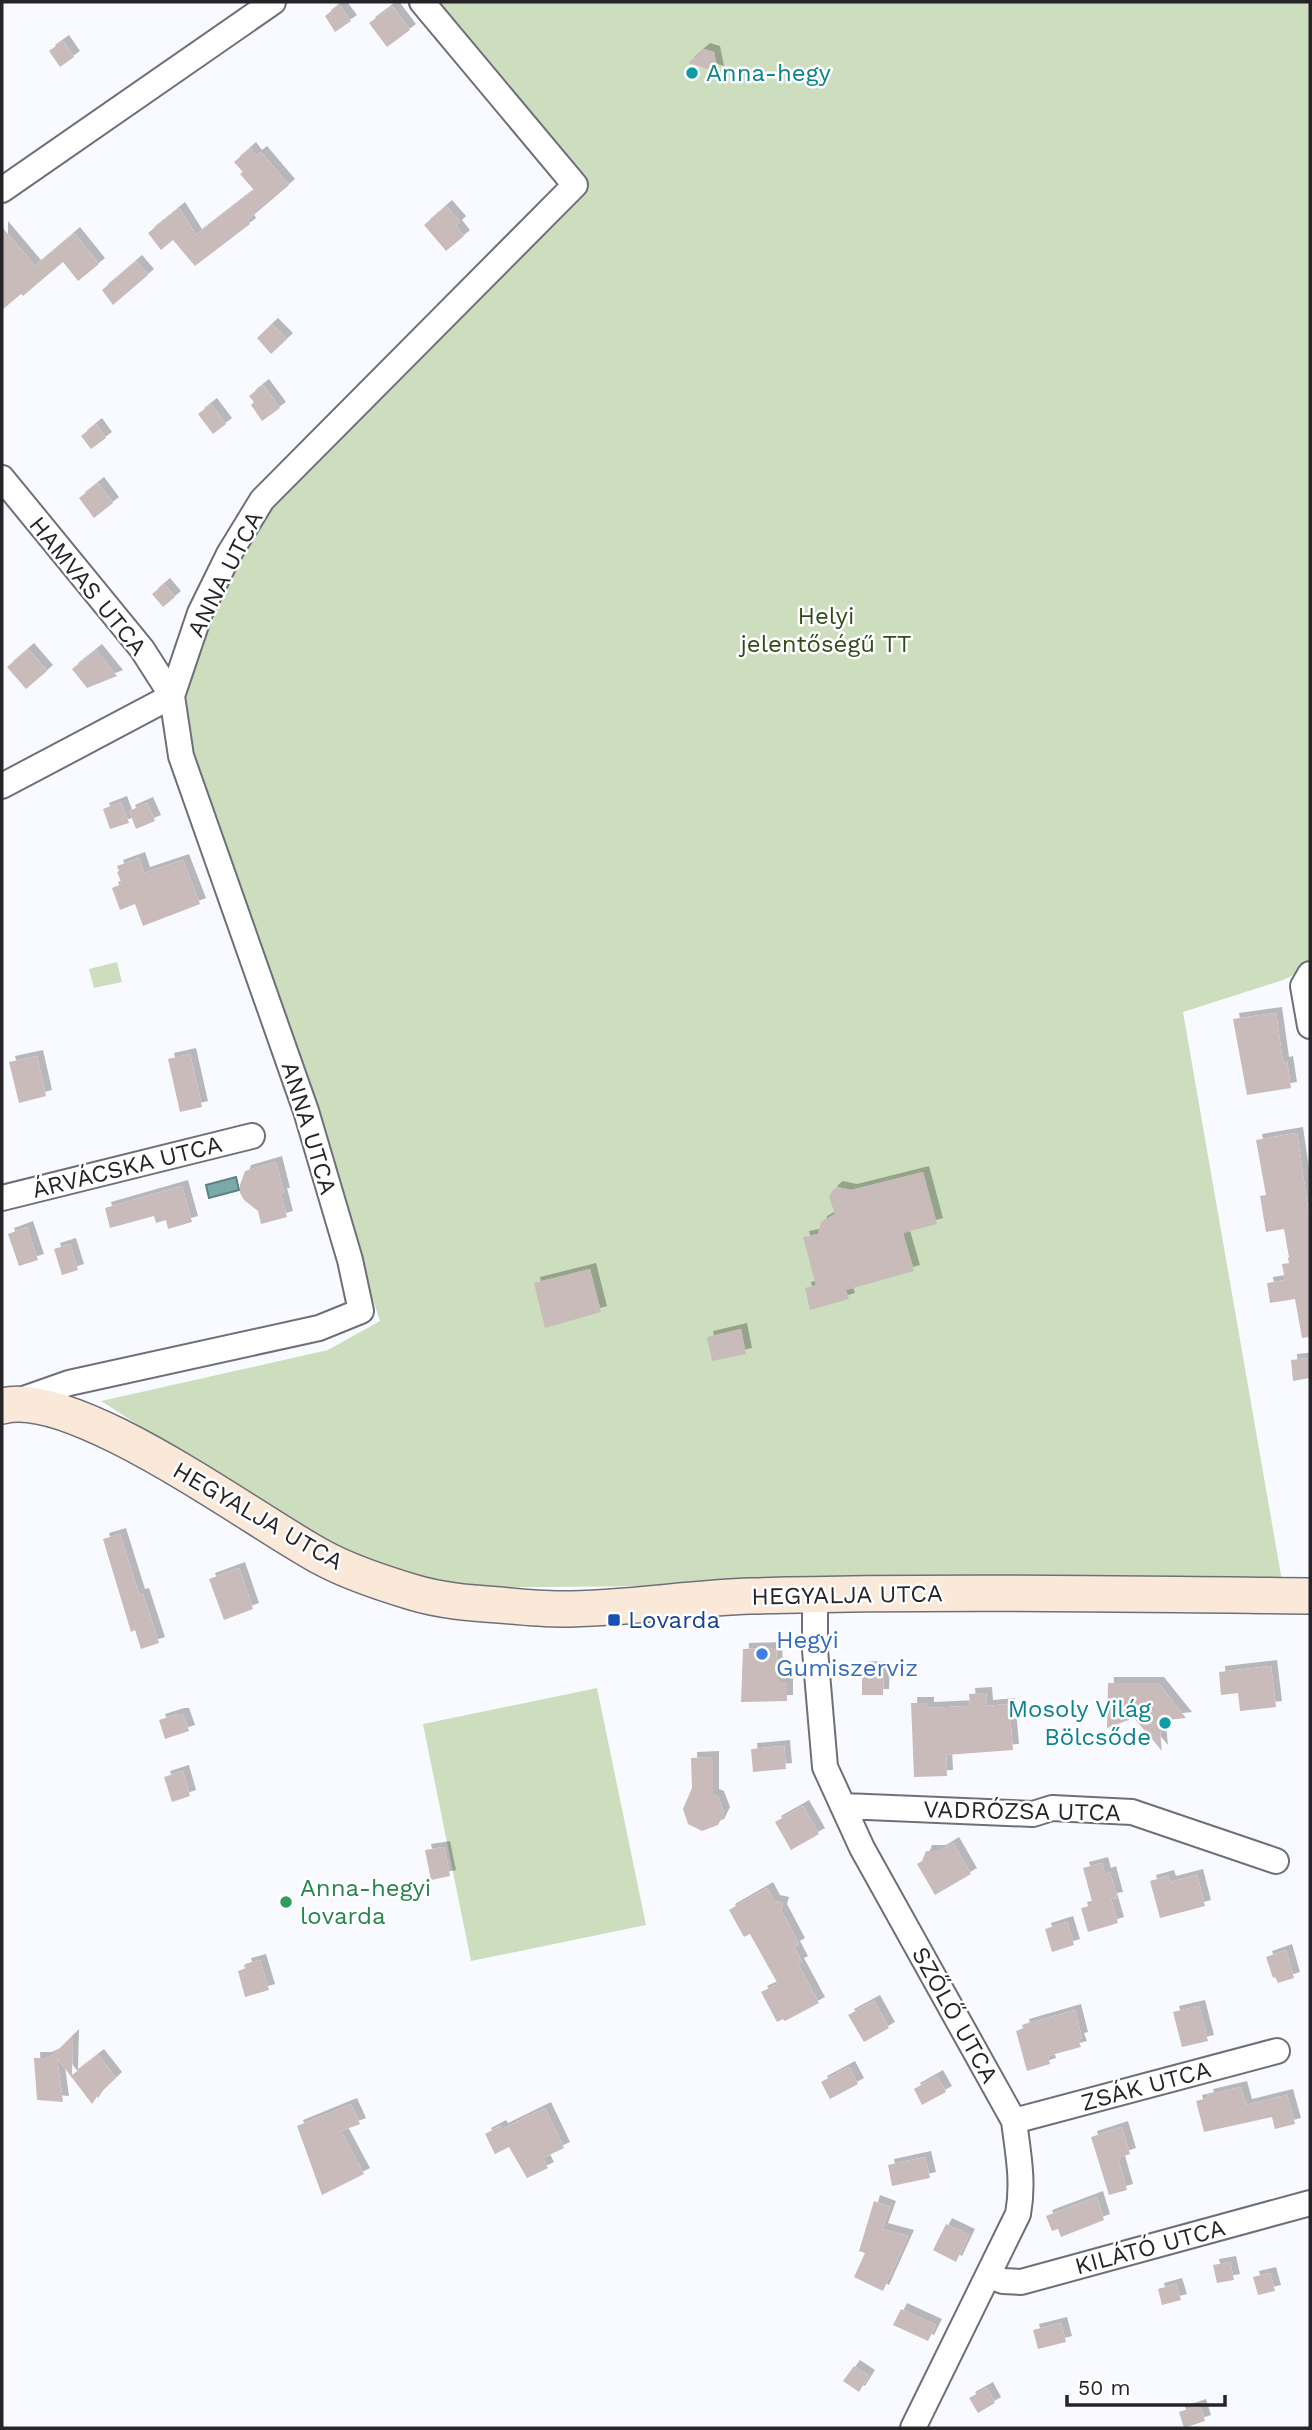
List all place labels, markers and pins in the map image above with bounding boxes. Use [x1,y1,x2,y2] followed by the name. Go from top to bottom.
[706,59,831,87] place label: Anna-hegy
[684,65,700,81] marker: Anna-hegy
[628,1606,720,1634] place label: Lovarda
[606,1612,622,1628] marker: Lovarda
[776,1626,918,1682] place label: Hegyi Gumiszerviz
[754,1646,770,1662] marker: Hegyi Gumiszerviz
[1008,1695,1151,1751] place label: Mosoly Világ Bölcsőde
[1157,1715,1173,1731] marker: Mosoly Világ Bölcsőde
[300,1874,431,1930] place label: Anna-hegyi lovarda
[278,1894,294,1910] marker: Anna-hegyi lovarda

